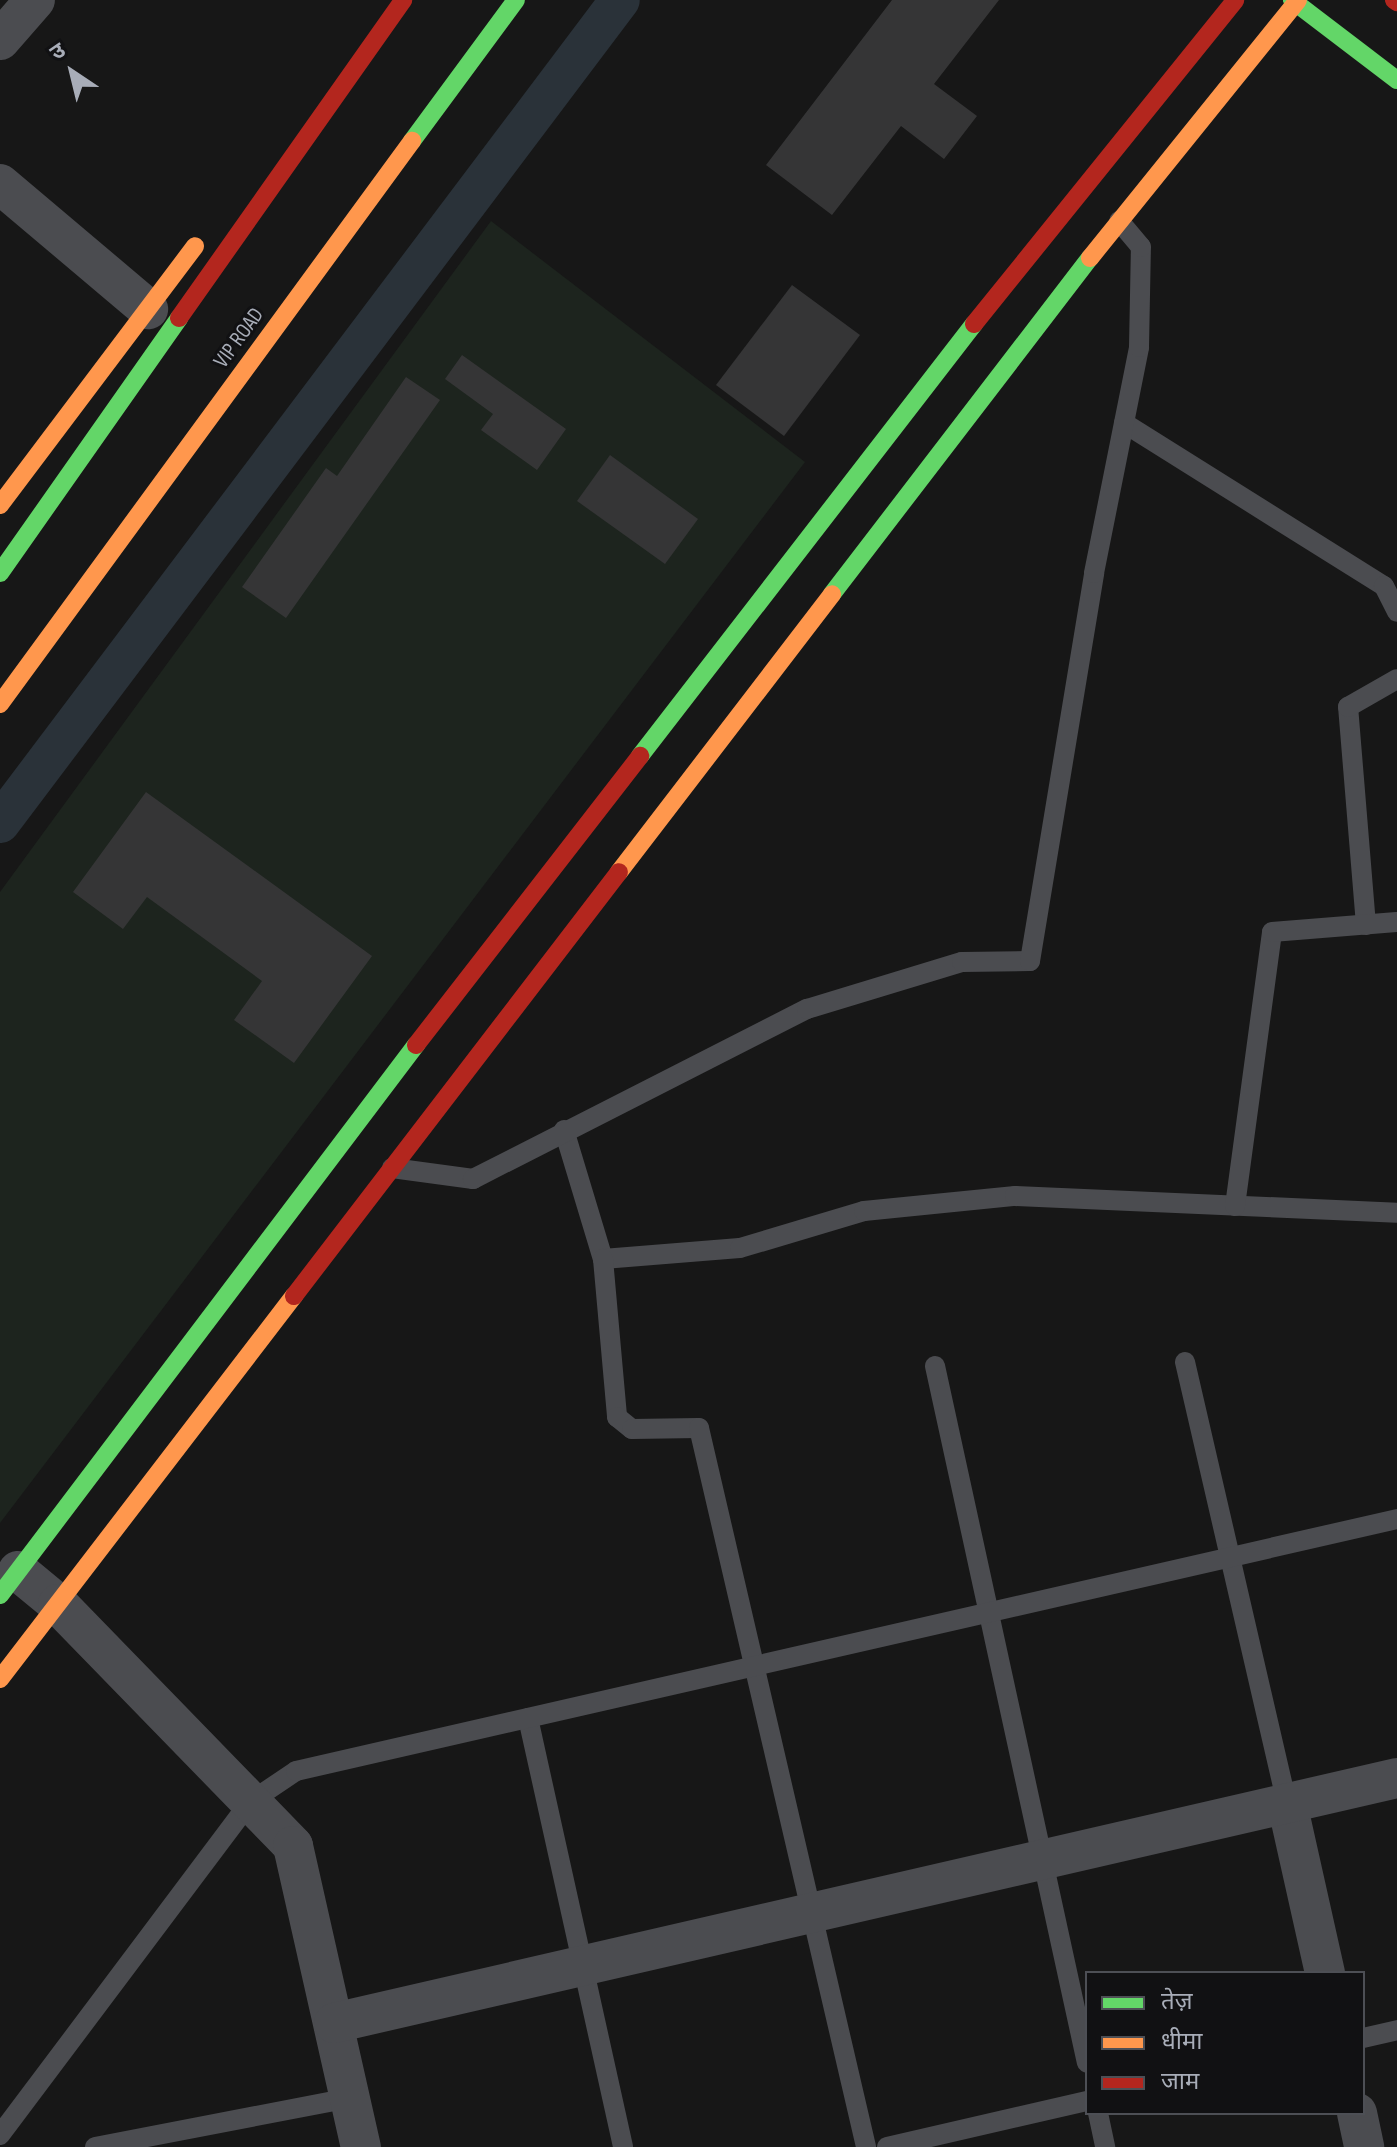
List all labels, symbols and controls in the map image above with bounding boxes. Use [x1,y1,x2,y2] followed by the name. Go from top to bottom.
[32,32,112,112] north arrow
[45,37,71,67] text: उ
[208,303,270,373] street label: VIP ROAD
[1085,1971,1365,2115] legend
[1161,1987,1193,2016] text: तेज़
[1161,2027,1203,2056] text: धीमा
[1161,2067,1199,2096] text: जाम

